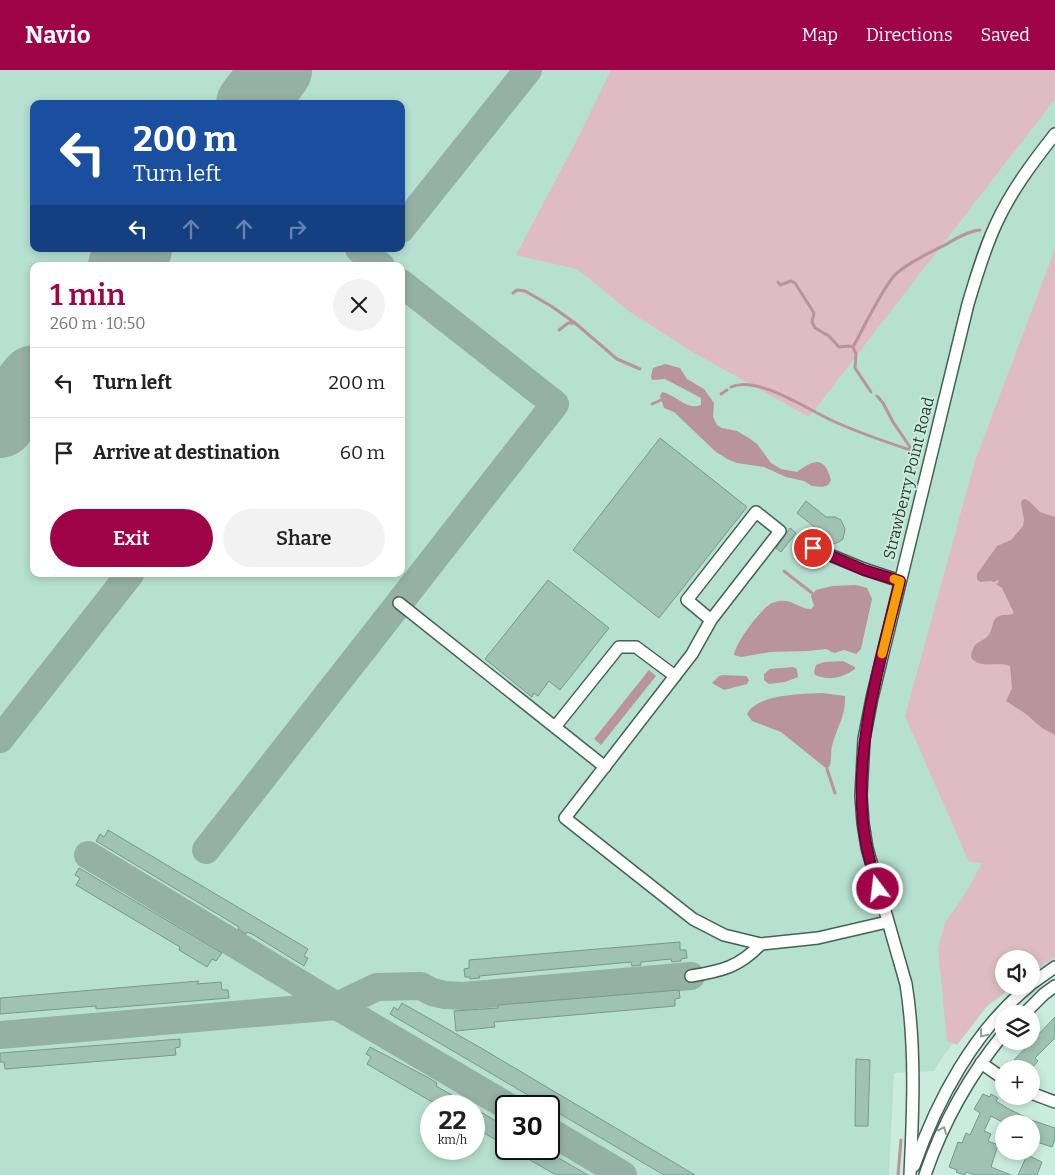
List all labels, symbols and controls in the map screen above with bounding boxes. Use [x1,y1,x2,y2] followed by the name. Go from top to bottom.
[25,21,91,49] text: Navio
[802,24,838,46] text: Map
[866,24,953,46] text: Directions
[981,24,1030,46] text: Saved
[133,118,237,160] text: 200 m
[50,120,115,185] icon: left
[133,160,221,187] text: Turn left
[124,215,152,243] icon: left
[177,215,205,243] icon: ahead
[230,215,258,243] icon: ahead
[283,215,311,243] icon: right
[50,277,125,313] text: 1 min
[333,279,385,331] button: close
[50,314,146,333] text: 260 m · 10:50
[50,369,78,397] icon: left
[93,371,172,394] text: Turn left
[328,371,385,394] text: 200 m
[879,395,938,561] street label: Strawberry Point Road
[50,439,78,467] icon: arrive
[93,441,280,464] text: Arrive at destination
[340,441,385,464] text: 60 m
[50,509,213,567] button: Exit
[223,509,385,567] button: Share
[792,527,834,569] pin
[799,534,827,562] icon: arrive
[851,862,903,914] position arrow
[995,950,1040,1160] map controls
[995,950,1040,995] button: sound
[995,1005,1040,1050] button: layers
[981,1028,989,1037] one-way arrow
[995,1060,1040,1105] button: +
[495,1095,560,1160] speed limit sign: 30
[438,1106,467,1136] text: 22
[995,1115,1040,1160] button: −
[937,1126,947,1134] one-way arrow
[438,1133,467,1147] text: km/h

